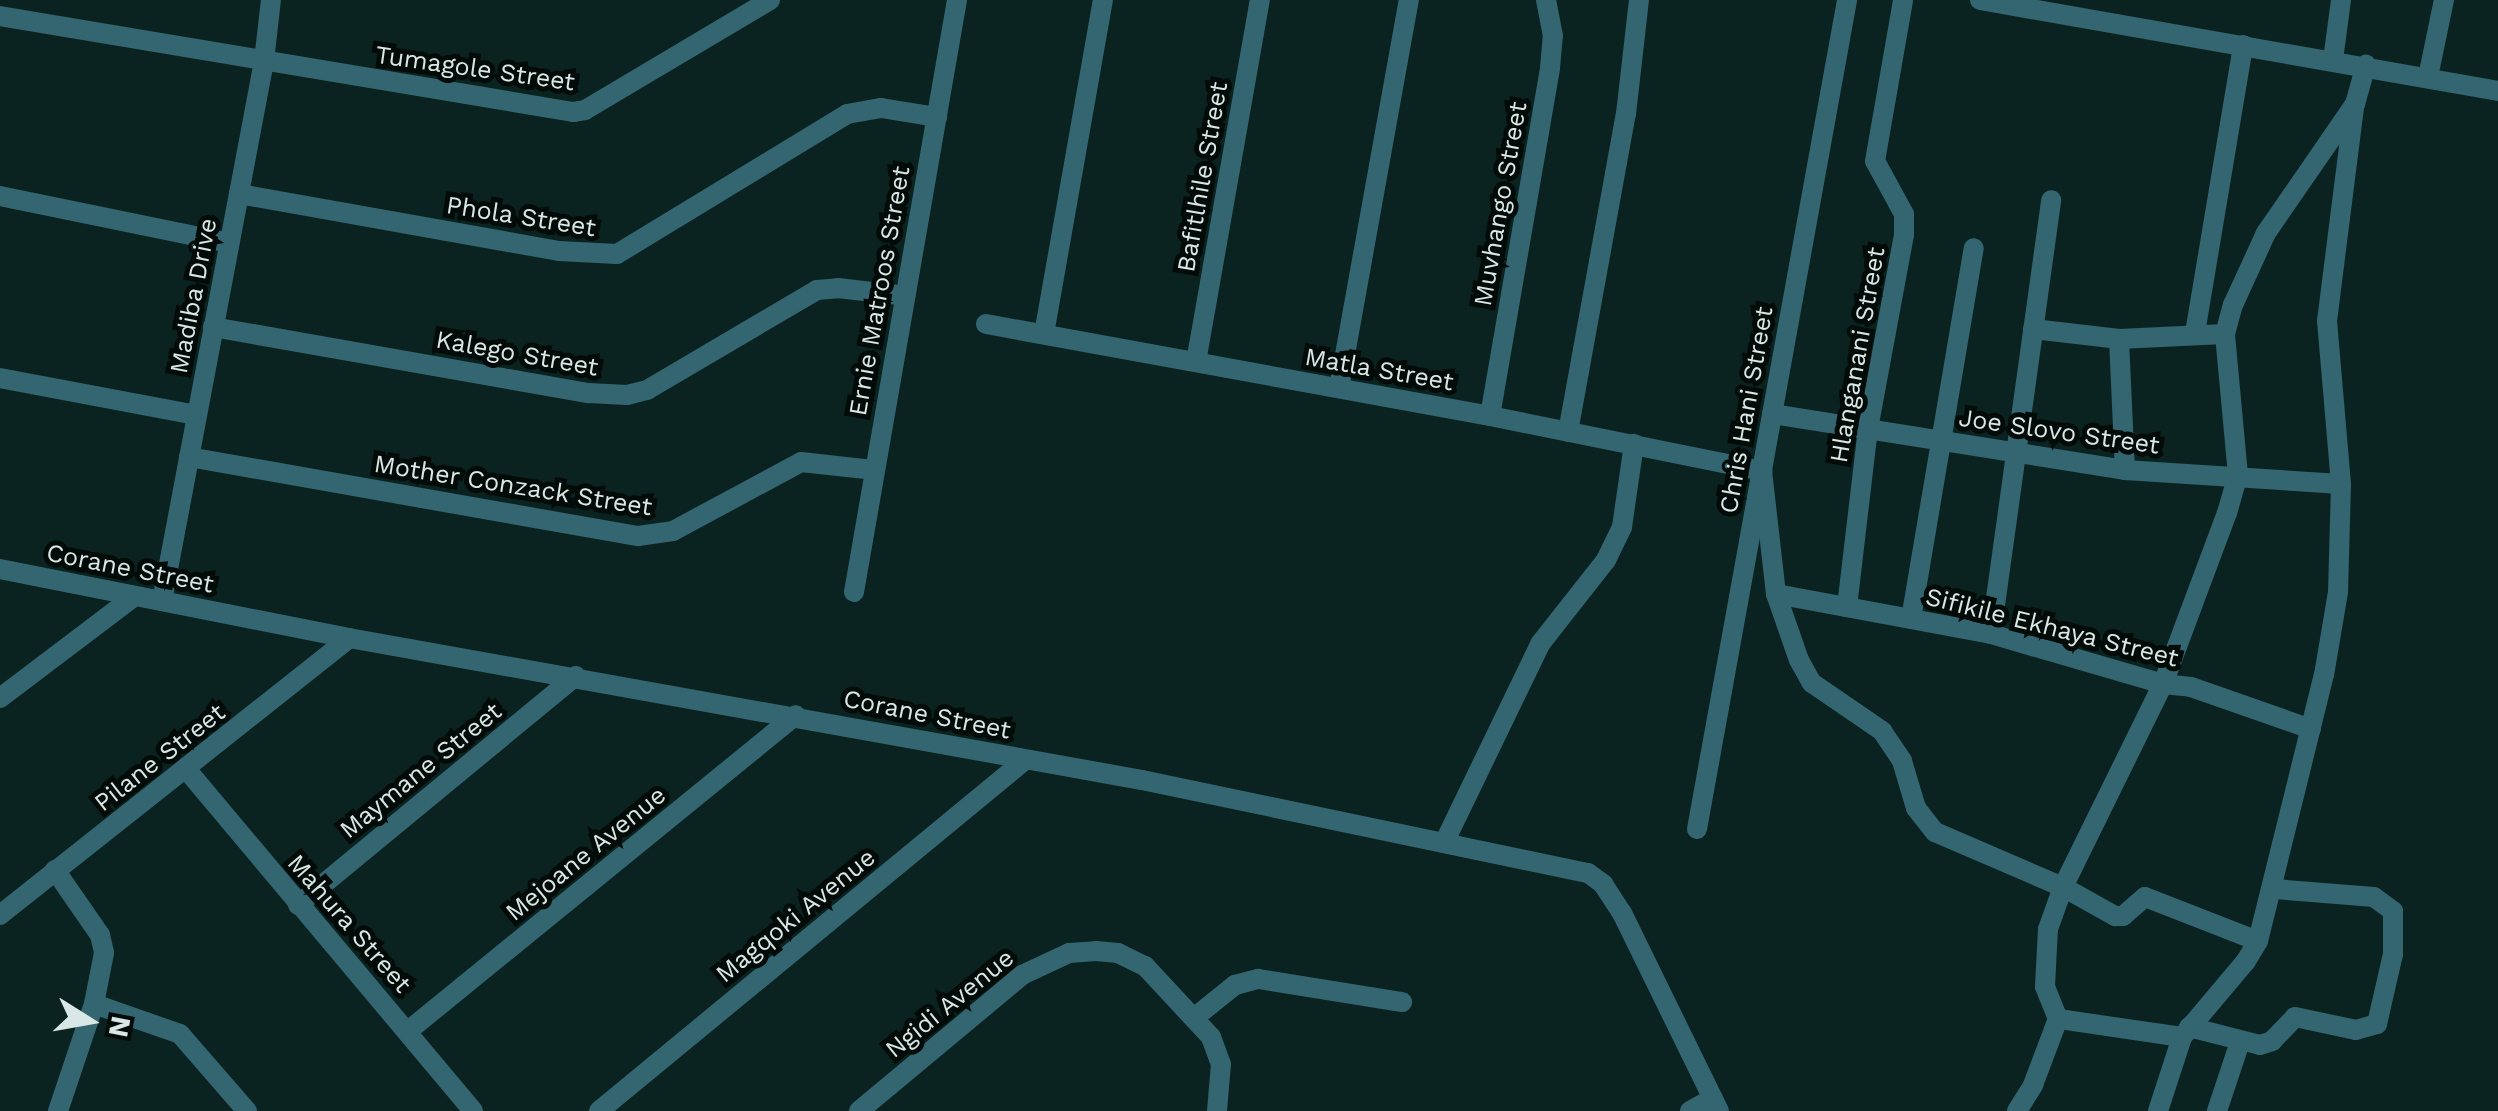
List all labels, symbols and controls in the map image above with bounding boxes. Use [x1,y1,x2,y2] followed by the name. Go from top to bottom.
[373,40,577,98] street label: Tumagole Street
[1171,79,1235,275] street label: Bafitlhile Street
[1468,100,1534,308] street label: Muvhango Street
[843,164,917,418] street label: Ernie Matroos Street
[444,190,598,244] street label: Phola Street
[164,215,224,377] street label: Madiba Drive
[1824,245,1892,465] street label: Hlanganani Street
[1714,304,1780,516] street label: Chris Hani Street
[433,325,601,383] street label: Kalego Street
[1302,342,1456,398] street label: Matla Street
[1957,403,2161,461] street label: Joe Slovo Street
[371,449,655,523] street label: Mother Conzack Street
[44,538,216,600] street label: Corane Street
[1922,582,2182,674] street label: Sifikile Ekhaya Street
[841,684,1013,746] street label: Corane Street
[334,697,508,845] street label: Maymane Street
[89,698,231,818] street label: Pilane Street
[500,780,672,928] street label: Mejoane Avenue
[710,842,882,990] street label: Magqoki Avenue
[281,848,417,1000] street label: Mahura Street
[879,943,1021,1065] street label: Ngidi Avenue
[40,971,140,1071] north arrow
[102,1013,138,1040] text: N

